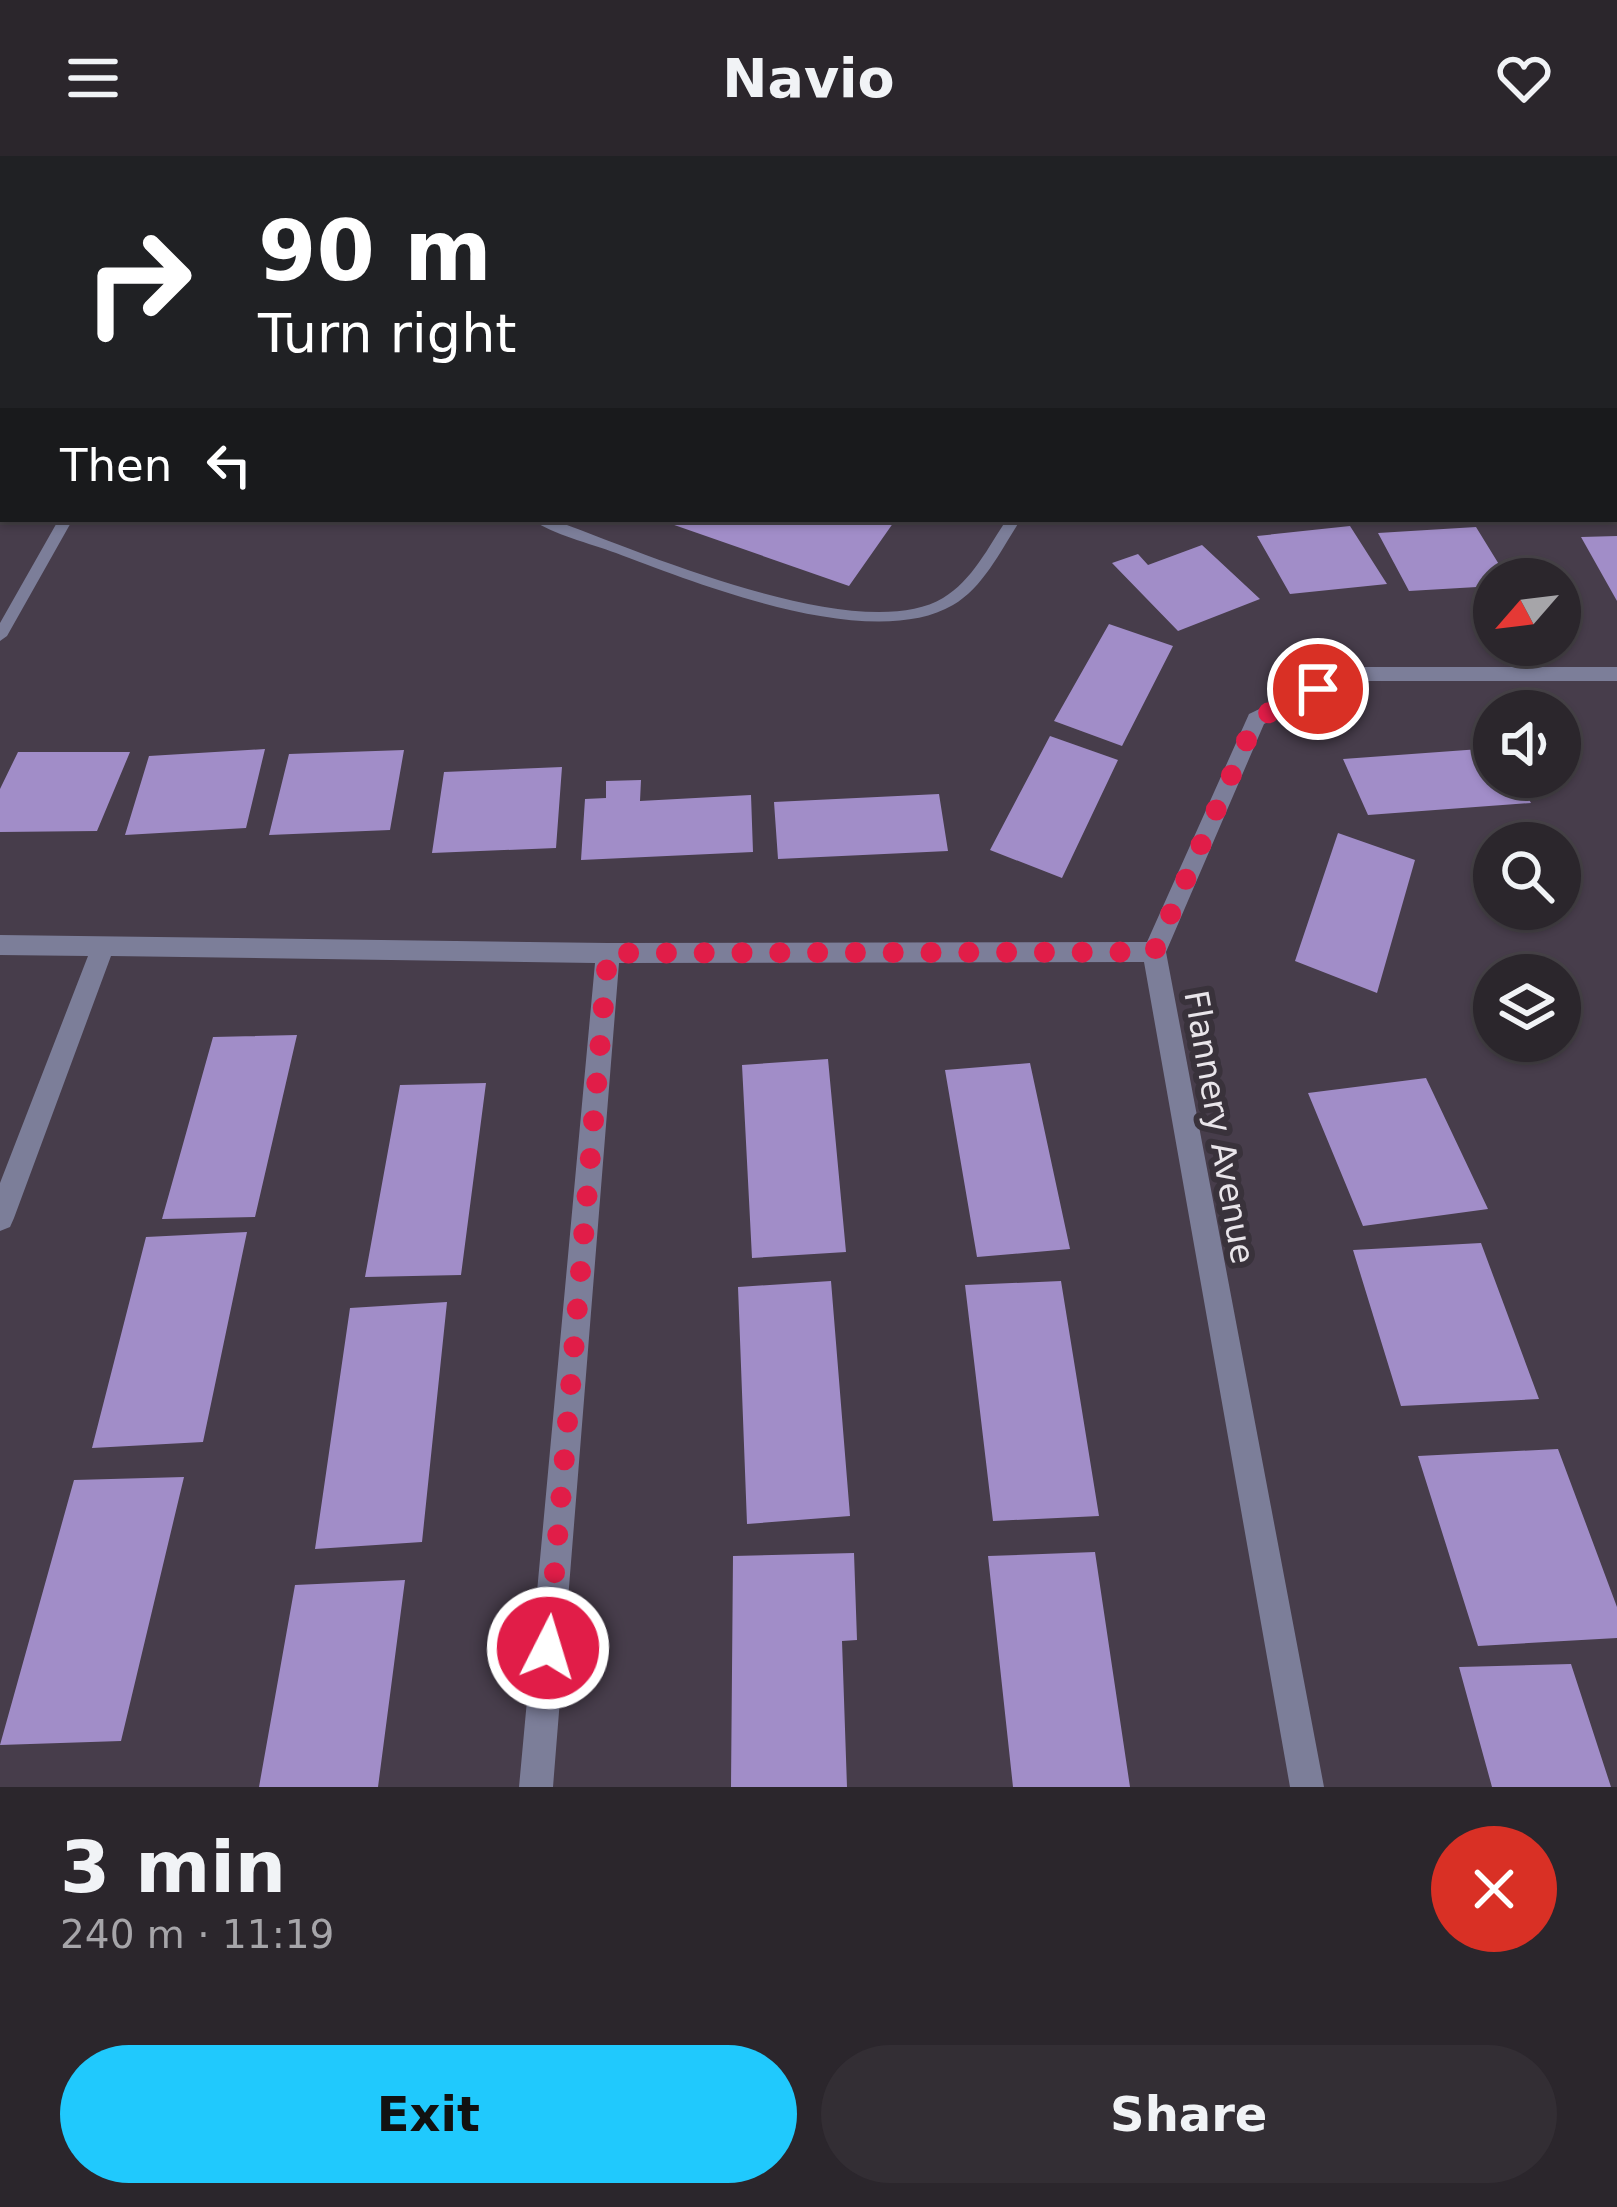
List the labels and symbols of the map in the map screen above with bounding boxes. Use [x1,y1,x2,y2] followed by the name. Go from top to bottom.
[1473,558,1581,666] north arrow
[1267,638,1369,740] pin
[1176,987,1263,1267] street label: Flannery Avenue
[485,1585,611,1711] position arrow

